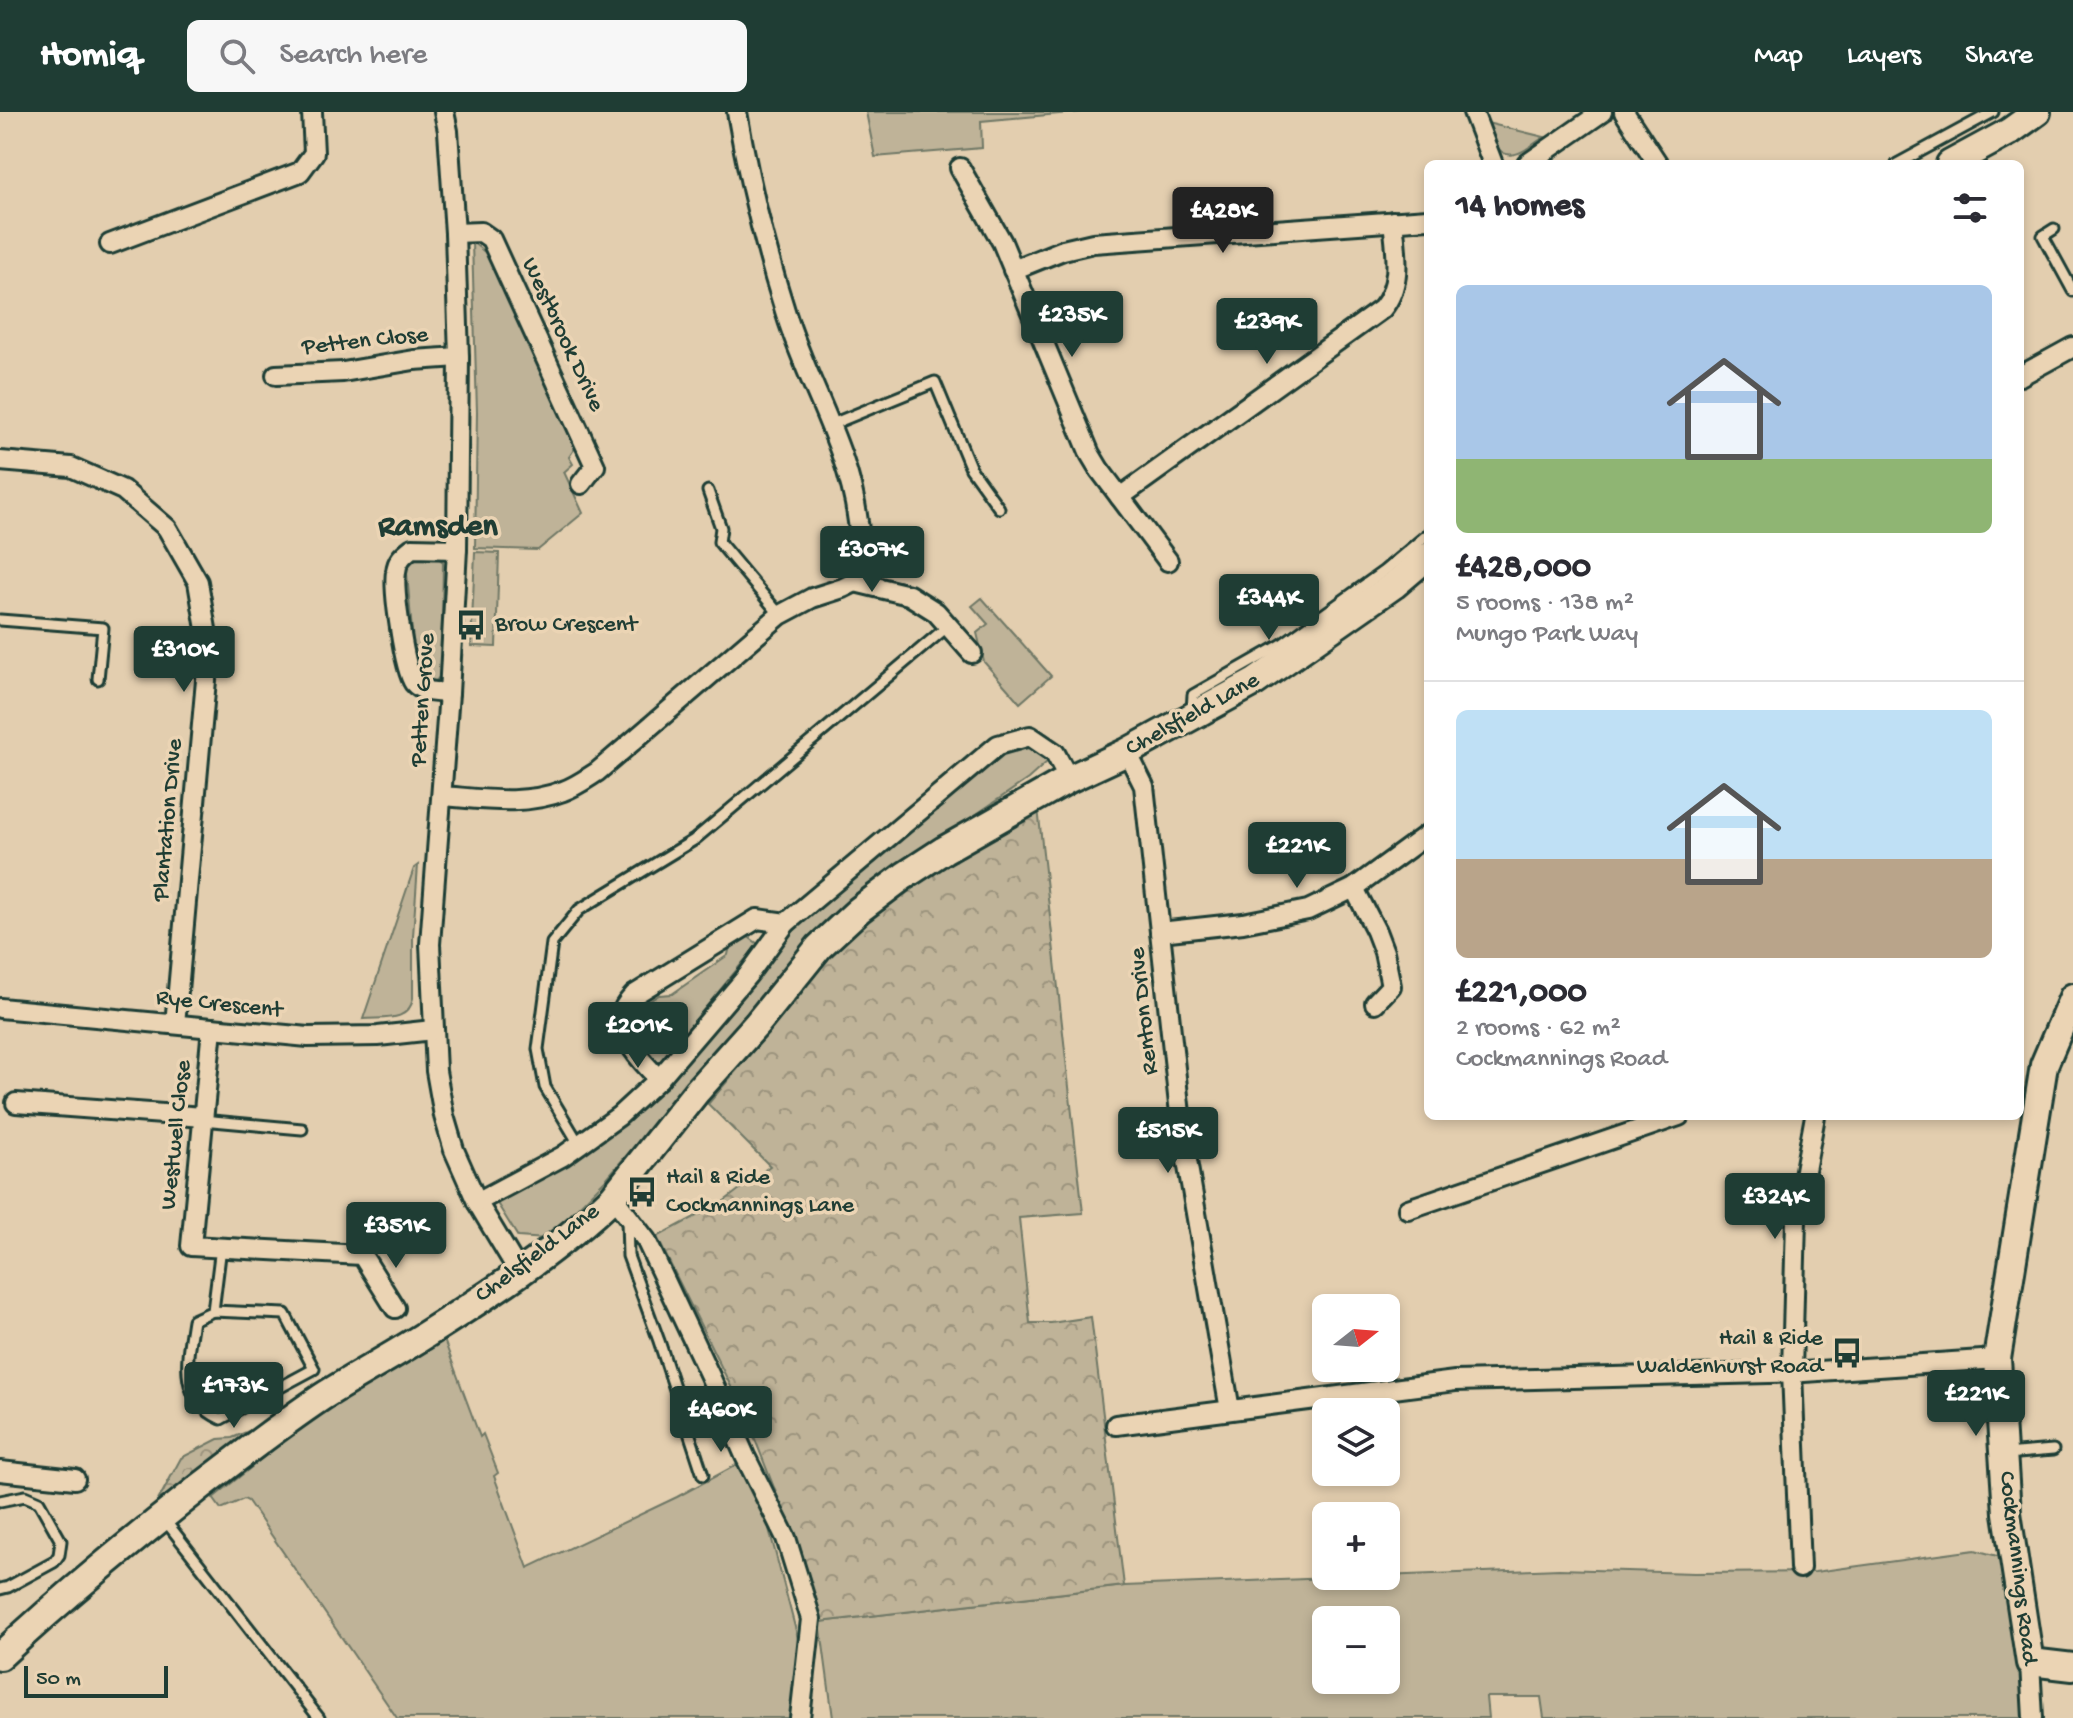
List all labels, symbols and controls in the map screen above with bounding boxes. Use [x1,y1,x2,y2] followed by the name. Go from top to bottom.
[187,20,747,92] search box
[40,34,139,78] text: Homiq
[215,34,259,78] icon: search
[279,39,427,74] text: Search here
[1754,40,1803,73] text: Map
[1847,40,1921,73] text: Layers
[1965,40,2033,73] text: Share
[1948,186,1992,230] icon: filters
[1167,187,1279,255] pin: £428K
[1456,188,1584,228] text: 14 homes
[1190,197,1256,228] text: £428K
[514,254,611,417] street label: Westbrook Drive
[1016,291,1128,359] pin: £235K
[1211,298,1323,366] pin: £239K
[1039,301,1105,332] text: £235K
[1234,308,1300,339] text: £239K
[300,321,430,363] street label: Petten Close
[1652,337,1796,481] icon: home
[377,509,499,547] district label: Ramsden
[816,526,928,594] pin: £307K
[838,536,906,567] text: £307K
[1456,549,1591,589] text: £428,000
[1213,574,1325,642] pin: £344K
[1237,584,1301,615] text: £344K
[1456,589,1634,620] text: 5 rooms · 138 m²
[454,608,488,642] bus stop icon: Brow Crescent
[494,611,639,640] place label: Brow Crescent
[1456,620,1638,651] text: Mungo Park Way
[128,626,240,694] pin: £310K
[405,632,443,769] street label: Petten Grove
[152,636,216,667] text: £310K
[1121,666,1265,764] street label: Chelsfield Lane
[147,737,191,904] street label: Plantation Drive
[1652,762,1796,906] icon: home
[1241,822,1353,890] pin: £221K
[1266,832,1328,863] text: £221K
[1124,945,1166,1076] street label: Renton Drive
[1456,974,1587,1014] text: £221,000
[154,984,286,1026] street label: Rye Crescent
[582,1002,694,1070] pin: £201K
[606,1012,670,1043] text: £201K
[1456,1014,1620,1045] text: 2 rooms · 62 m²
[1456,1045,1667,1076] text: Cockmannings Road
[155,1058,199,1211] street label: Westwell Close
[1112,1107,1224,1175] pin: £515K
[1136,1117,1200,1148] text: £515K
[666,1164,855,1221] place label: Hail & Ride Cockmannings Lane
[1719,1173,1831,1241] pin: £324K
[625,1175,659,1209] bus stop icon: Hail & Ride Cockmannings Lane
[1743,1183,1807,1214] text: £324K
[470,1197,606,1310] street label: Chelsfield Lane
[340,1202,452,1270] pin: £351K
[364,1212,428,1243] text: £351K
[1312,1294,1400,1382] north arrow
[1312,1294,1400,1694] map controls
[1637,1325,1825,1382] place label: Hail & Ride Waldenhurst Road
[1830,1336,1864,1370] bus stop icon: Hail & Ride Waldenhurst Road
[178,1362,290,1430] pin: £173K
[1920,1370,2032,1438] pin: £221K
[202,1372,266,1403] text: £173K
[1945,1380,2007,1411] text: £221K
[665,1386,777,1454] pin: £460K
[688,1396,754,1427] text: £460K
[1312,1398,1400,1486] button: layers
[1991,1470,2043,1668] street label: Cockmannings Road
[1312,1502,1400,1590] button: +
[1312,1606,1400,1694] button: −
[24,1662,168,1698] scale bar
[36,1667,81,1693] text: 50 m

